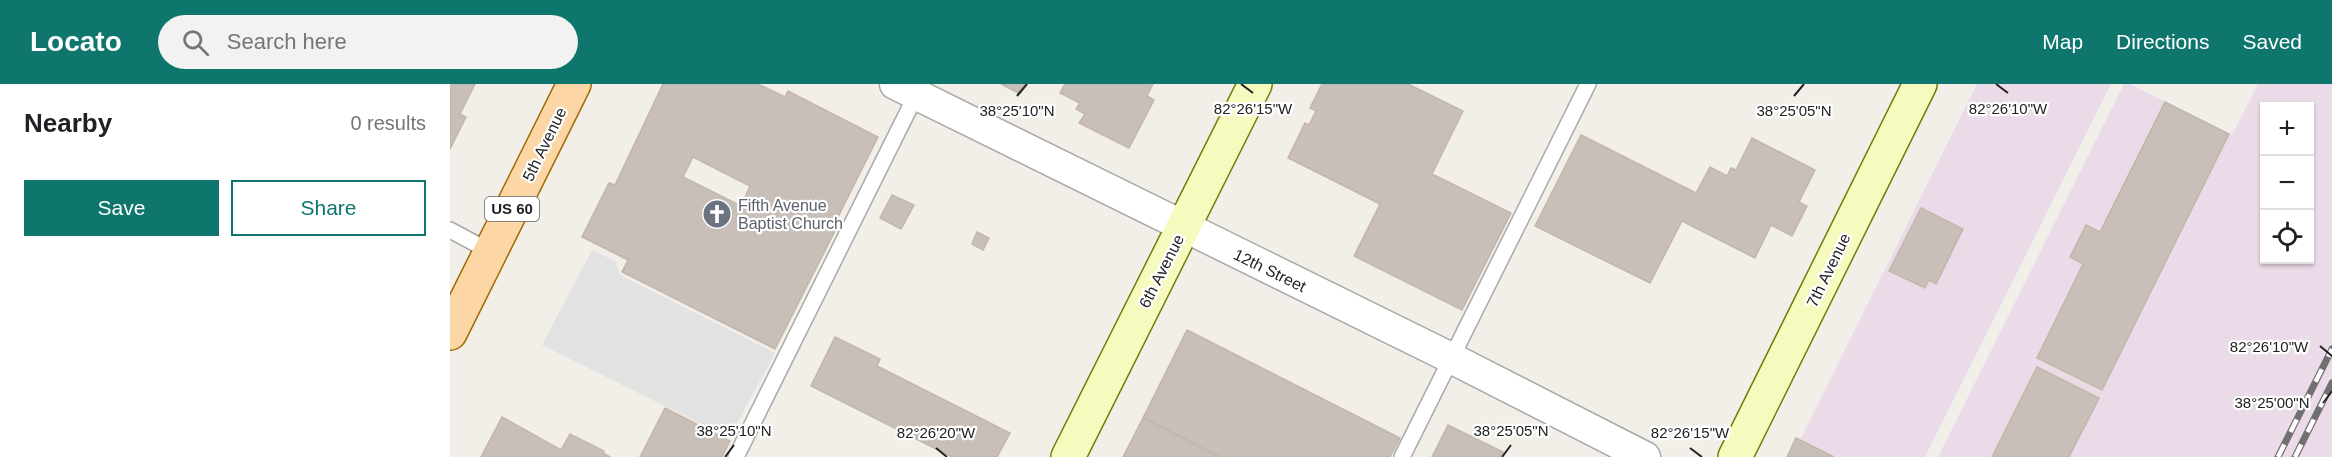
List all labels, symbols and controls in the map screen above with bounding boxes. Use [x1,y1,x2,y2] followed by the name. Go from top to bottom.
[158,15,578,69] search box
[30,26,122,57] text: Locato
[179,26,212,59] icon: search
[227,29,347,54] text: Search here
[2042,30,2083,53] text: Map
[2116,30,2209,53] text: Directions
[2242,30,2302,53] text: Saved
[1214,100,1293,117] text: 82°26'15"W
[1969,100,2048,117] text: 82°26'10"W
[979,102,1055,119] text: 38°25'10"N
[1756,102,1832,119] text: 38°25'05"N
[2260,102,2314,264] map controls
[2260,102,2314,156] button: +
[519,105,570,184] street label: 5th Avenue
[24,108,112,138] text: Nearby
[350,112,426,134] text: 0 results
[2260,156,2314,210] button: −
[24,180,219,236] button: Save
[231,180,426,236] button: Share
[485,197,539,221] road number: US 60
[738,197,843,232] place label: Fifth Avenue Baptist Church
[701,198,733,230] church icon: Fifth Avenue Baptist Church
[2260,210,2314,264] button: locate
[1803,231,1854,310] street label: 7th Avenue
[1136,232,1187,311] street label: 6th Avenue
[1231,246,1309,295] street label: 12th Street
[2230,338,2309,355] text: 82°26'10"W
[2234,394,2310,411] text: 38°25'00"N
[696,422,772,439] text: 38°25'10"N
[1473,422,1549,439] text: 38°25'05"N
[897,424,976,441] text: 82°26'20"W
[1651,424,1730,441] text: 82°26'15"W

